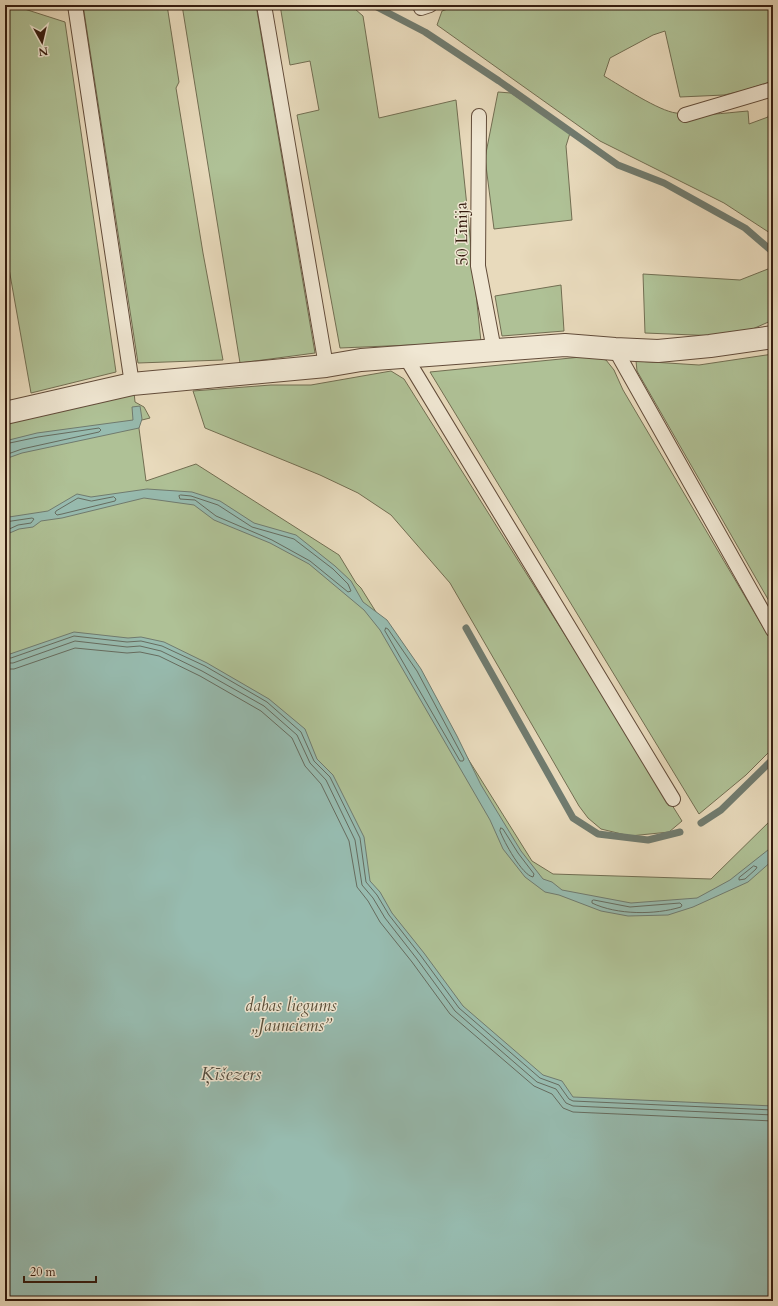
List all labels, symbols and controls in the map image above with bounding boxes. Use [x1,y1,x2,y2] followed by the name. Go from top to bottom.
[22,22,62,62] north arrow
[37,43,49,60] text: N
[449,201,474,266] street label: 50 Līnija
[245,994,337,1037] park label: dabas liegums „Jaunciems”
[201,1062,261,1087] water label: Ķīšezers
[24,1258,96,1284] scale bar
[30,1264,57,1280] text: 20 m

